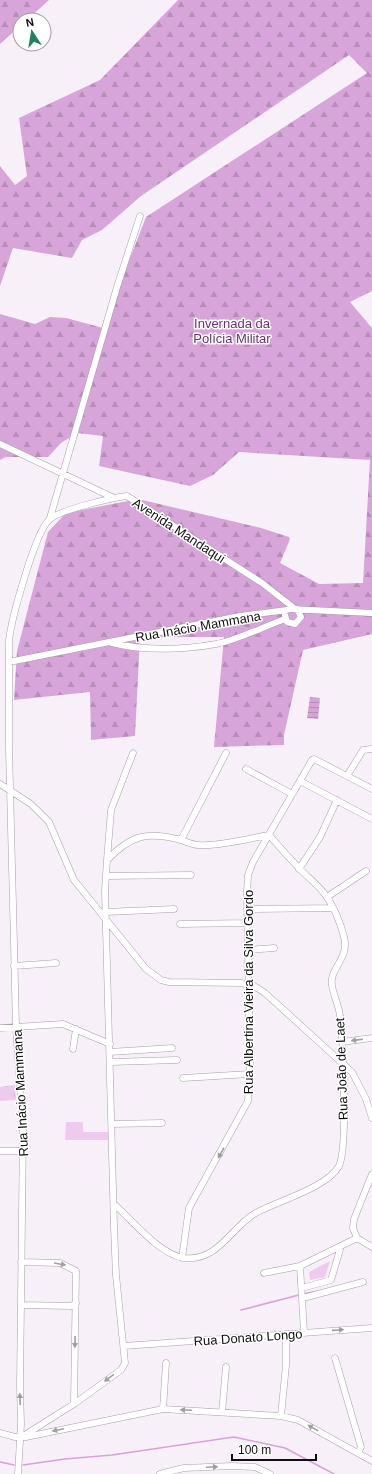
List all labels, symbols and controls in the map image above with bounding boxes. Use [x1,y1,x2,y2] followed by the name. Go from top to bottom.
[12,12,52,52] north arrow
[25,16,35,29] text: N
[193,316,271,346] park label: Invernada da Polícia Militar
[130,495,228,566] street label: Avenida Mandaqui
[134,608,263,645] street label: Rua Inácio Mammana
[241,890,256,1094] street label: Rua Albertina Vieira da Silva Gordo
[332,1017,351,1121] street label: Rua João de Laet
[10,1028,31,1157] street label: Rua Inácio Mammana
[351,1037,363,1043] one-way arrow
[218,1147,225,1158] one-way arrow
[54,1261,66,1267] one-way arrow
[193,1326,303,1349] street label: Rua Donato Longo
[332,1327,344,1334] one-way arrow
[72,1336,78,1349] one-way arrow
[104,1374,115,1383] one-way arrow
[17,1392,23,1405] one-way arrow
[180,1407,192,1414] one-way arrow
[308,1425,319,1432] one-way arrow
[52,1428,65,1434] one-way arrow
[232,1436,316,1462] scale bar
[238,1443,271,1457] text: 100 m
[206,1464,219,1470] one-way arrow

